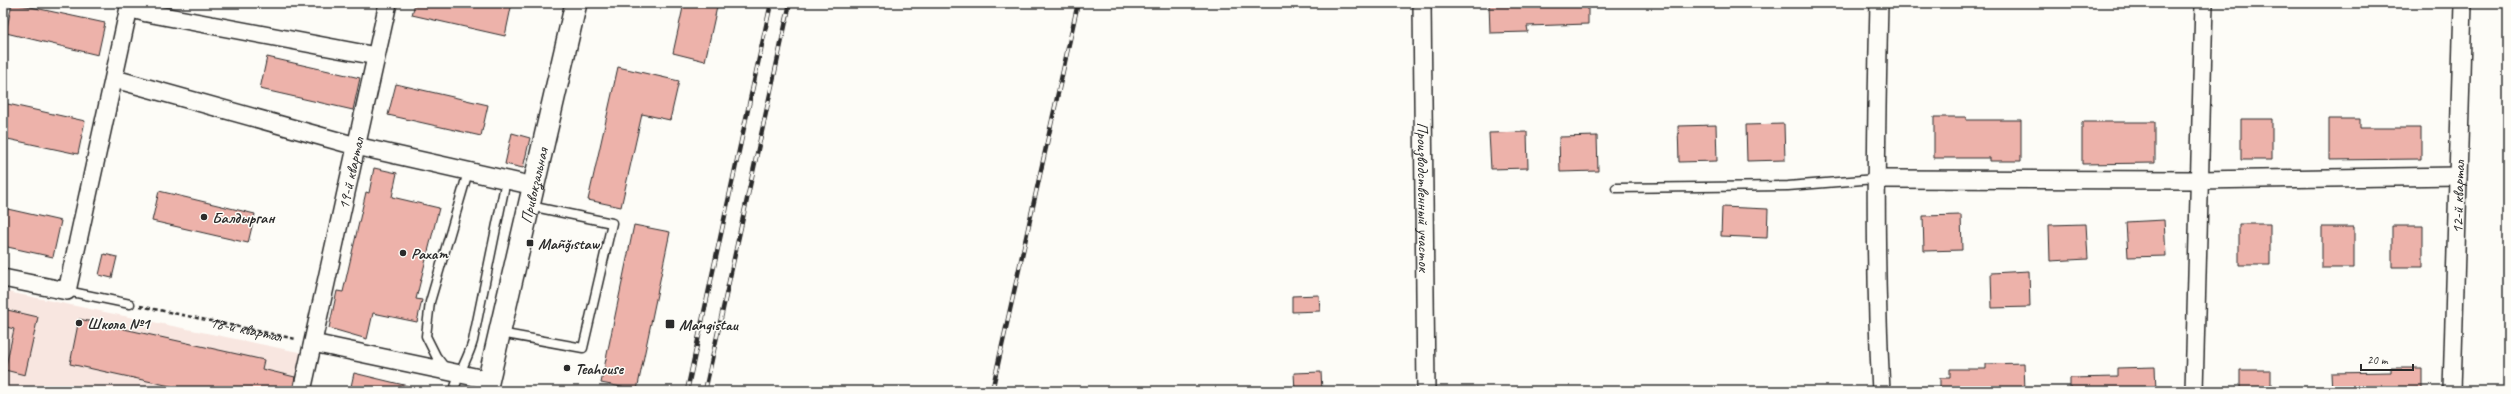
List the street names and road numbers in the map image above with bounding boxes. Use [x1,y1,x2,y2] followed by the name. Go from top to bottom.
[1412,122,1434,274] street label: Производственный участок
[334,134,369,211] street label: 19-й квартал
[516,145,553,225] street label: Привокзальная
[2447,159,2470,234] street label: 12-й квартал
[208,312,284,347] street label: 18-й квартал

